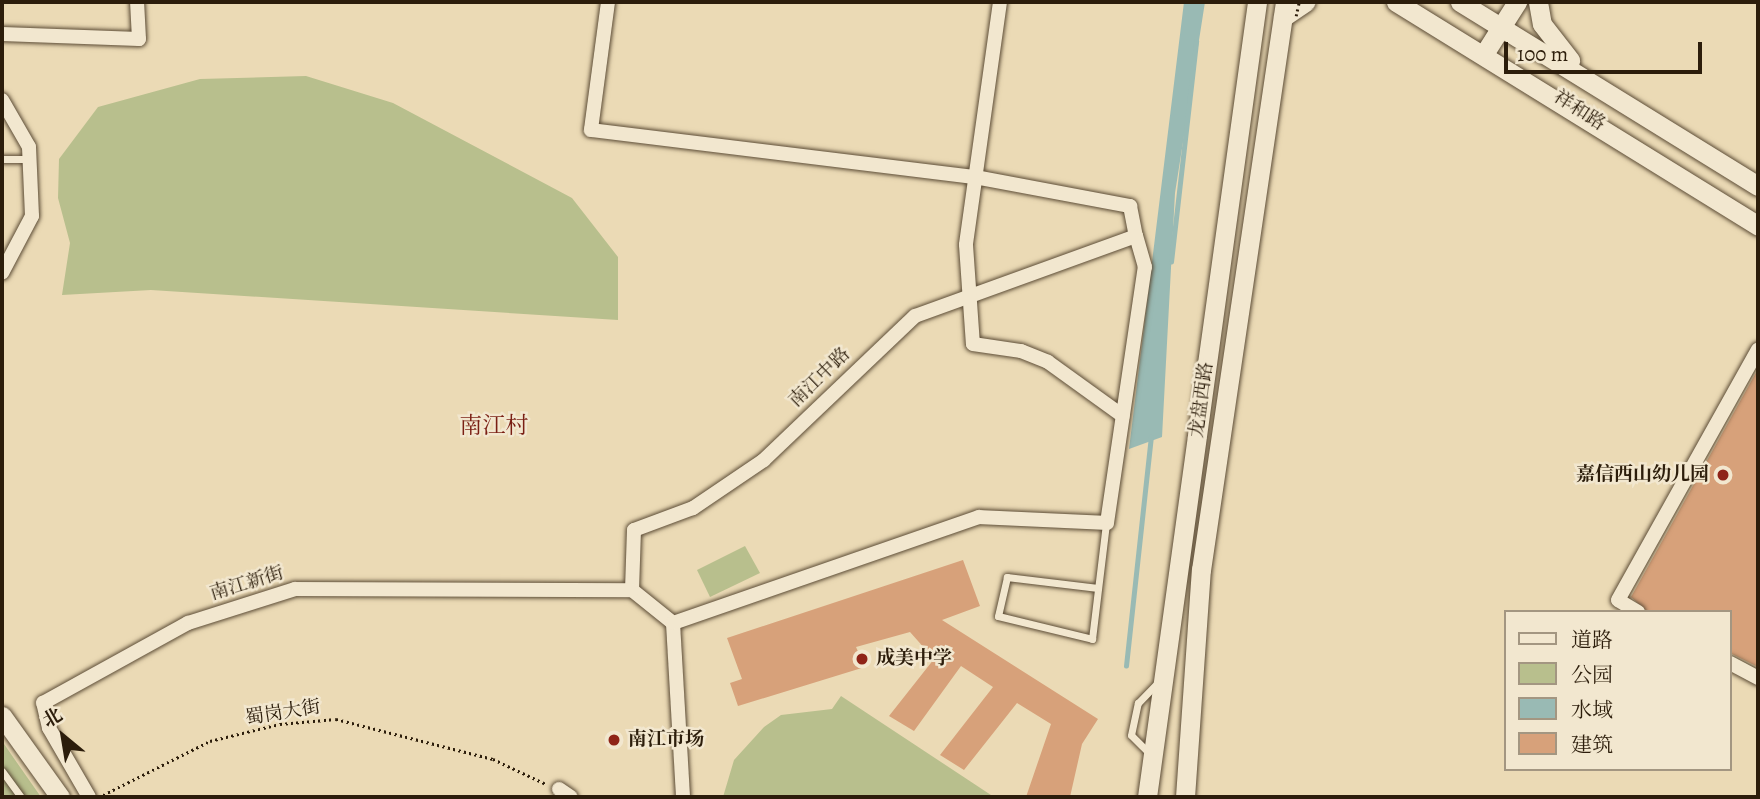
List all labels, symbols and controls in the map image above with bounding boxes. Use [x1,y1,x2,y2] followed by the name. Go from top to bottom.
[1508,28,1706,72] scale bar
[1517,40,1568,68] text: 100 m
[1549,86,1609,136] street label: 祥和路
[785,343,855,413] street label: 南江中路
[1185,361,1219,439] street label: 龙盘西路
[460,412,528,440] district label: 南江村
[1576,464,1709,486] place label: 嘉信西山幼儿园
[1715,467,1731,483] marker: 嘉信西山幼儿园
[207,562,287,606] street label: 南江新街
[1504,610,1732,771] legend
[1571,626,1613,654] text: 道路
[876,648,952,670] place label: 成美中学
[854,651,870,667] marker: 成美中学
[1571,661,1613,689] text: 公园
[244,696,322,730] street label: 蜀岗大街
[1571,696,1613,724] text: 水域
[28,701,98,771] north arrow
[38,702,67,734] text: 北
[628,729,704,751] place label: 南江市场
[1571,731,1613,759] text: 建筑
[606,732,622,748] marker: 南江市场

